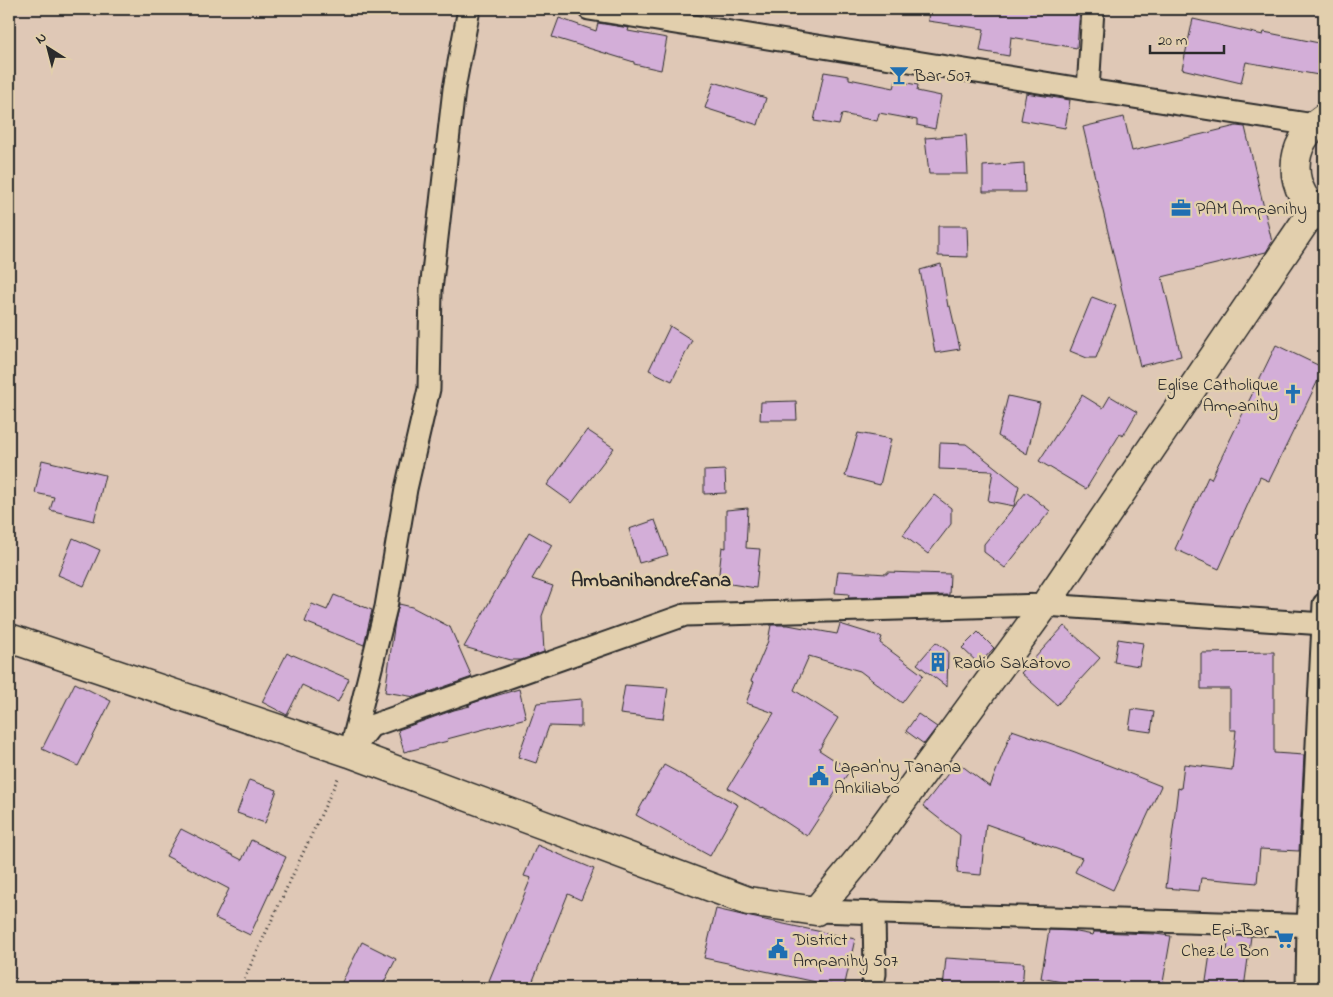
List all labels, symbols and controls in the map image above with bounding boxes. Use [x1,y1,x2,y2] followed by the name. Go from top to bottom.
[22,22,72,72] north arrow
[1150,22,1224,54] scale bar
[31,27,51,50] text: N
[1158,30,1188,52] text: 20 m
[888,64,910,86] bar icon: Bar 507
[913,64,972,90] place label: Bar 507
[1170,197,1192,219] office icon: PAM Ampanihy
[1196,197,1307,223] place label: PAM Ampanihy
[1157,373,1279,420] place label: Eglise Catholique Ampanihy
[1282,383,1304,405] church icon: Eglise Catholique Ampanihy
[571,567,731,596] district label: Ambanihandrefana
[927,651,949,673] building icon: Radio Sakatovo
[953,651,1071,677] place label: Radio Sakatovo
[834,755,961,802] place label: Lapan'ny Tanana Ankiliabo
[808,765,830,787] public building icon: Lapan'ny Tanana Ankiliabo
[1181,918,1269,965] place label: Epi-Bar Chez Le Bon
[792,928,899,975] place label: District Ampanihy 507
[1273,928,1295,950] supermarket icon: Epi-Bar Chez Le Bon
[767,938,789,960] public building icon: District Ampanihy 507

